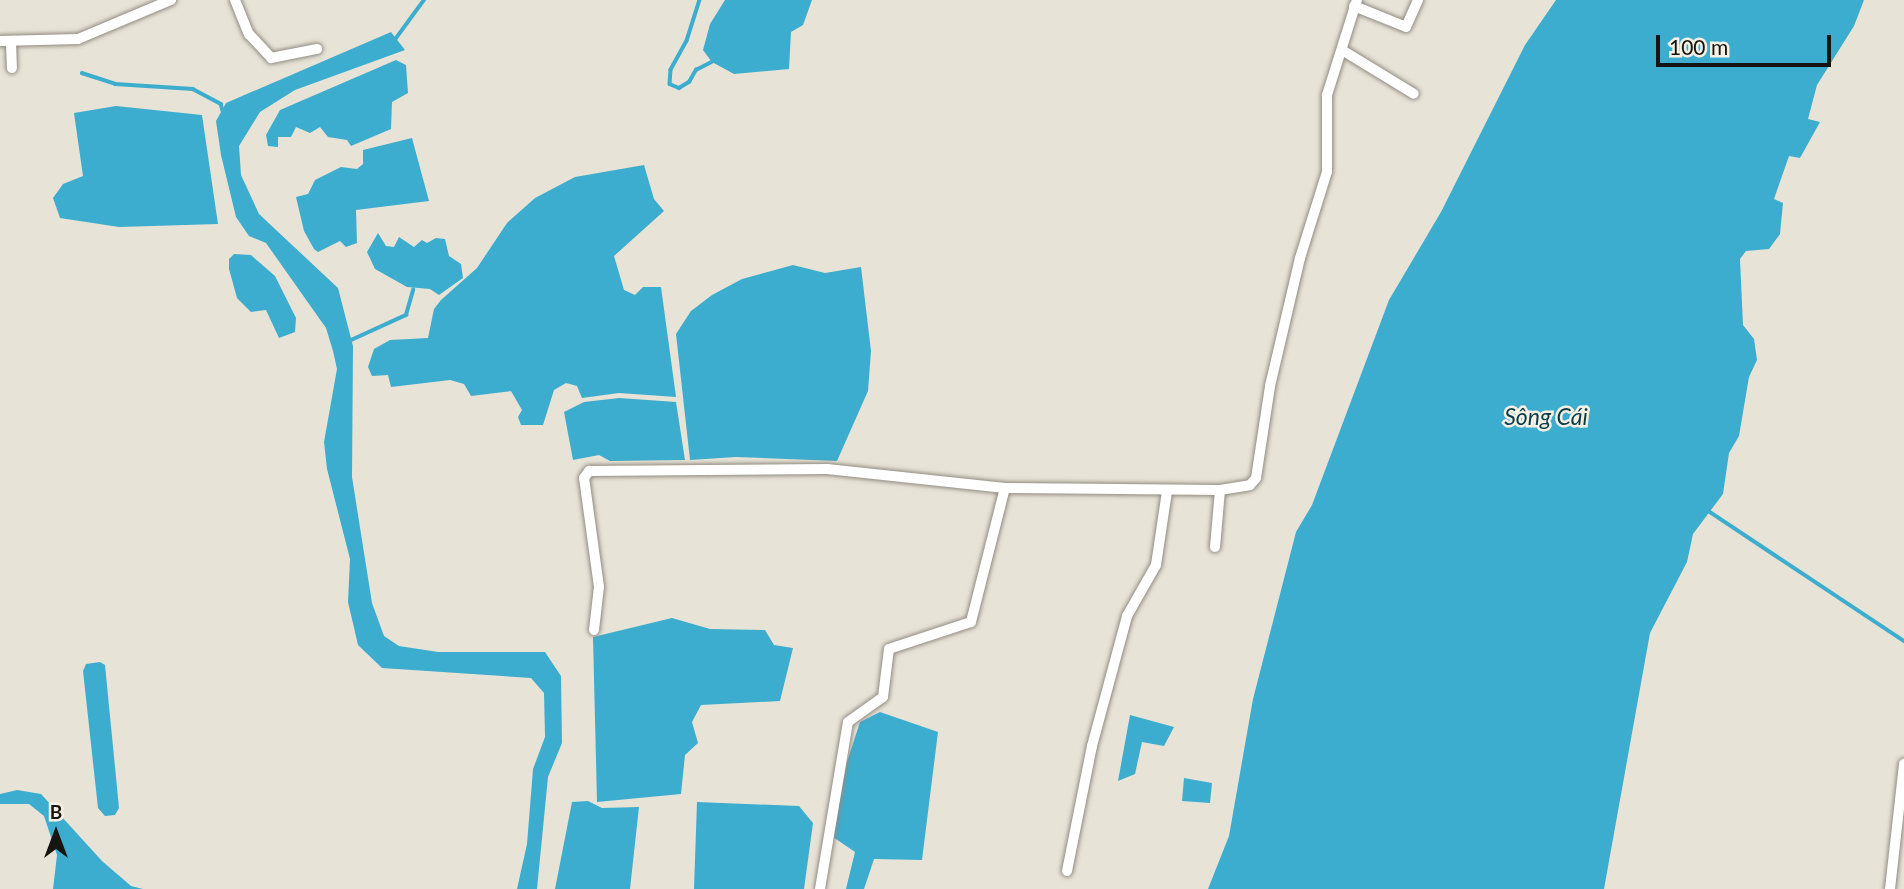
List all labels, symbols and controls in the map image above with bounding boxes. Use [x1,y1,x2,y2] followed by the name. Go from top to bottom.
[1659,21,1834,65] scale bar
[1669,34,1728,59] text: 100 m
[1504,402,1588,430] water label: Sông Cái
[21,798,91,868] north arrow
[50,800,62,823] text: B

